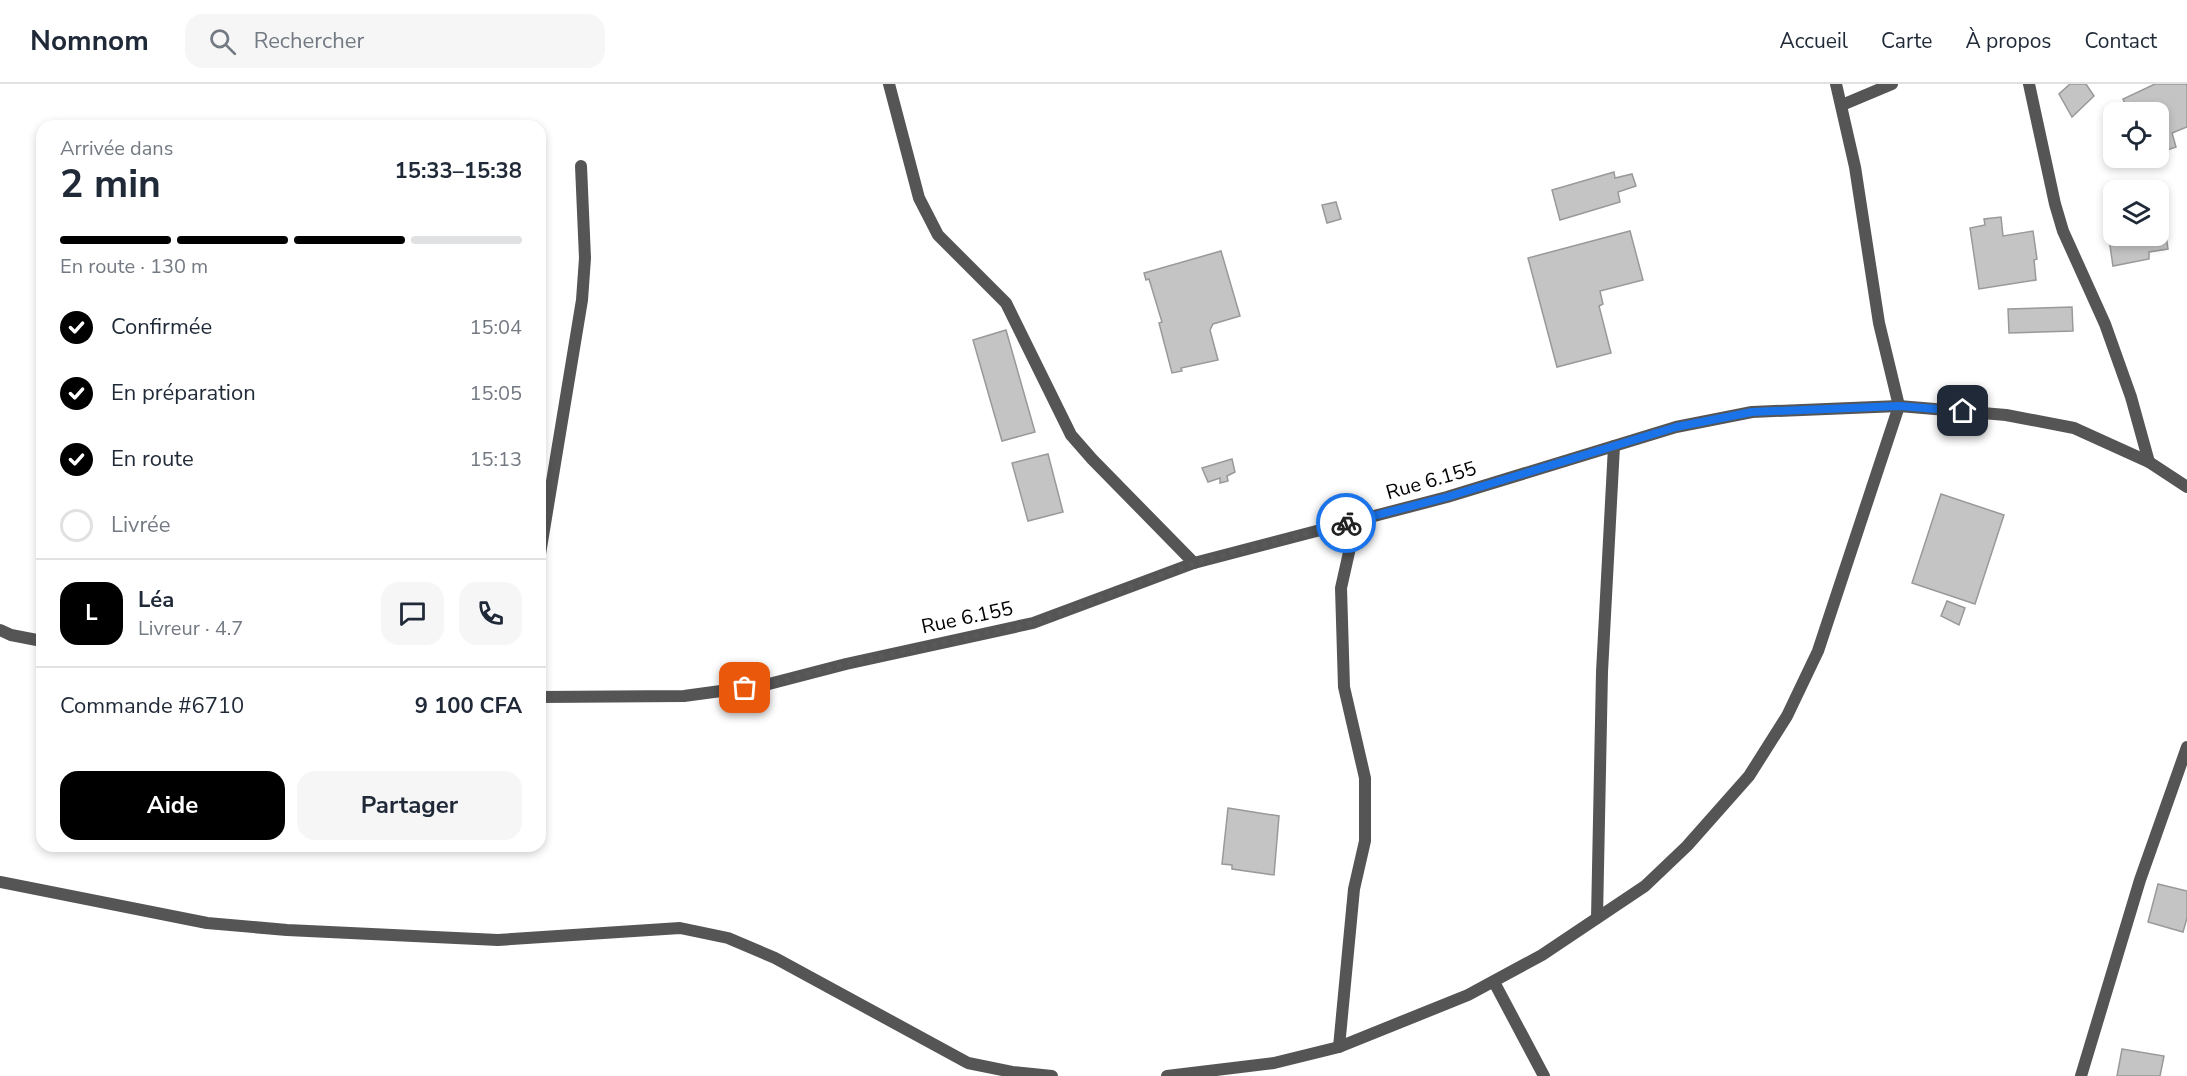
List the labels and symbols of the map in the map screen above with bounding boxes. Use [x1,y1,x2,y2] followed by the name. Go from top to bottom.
[1937,385,1988,436] pin
[1383,455,1480,506] street label: Rue 6.155
[1316,493,1376,553] courier
[919,595,1015,640] street label: Rue 6.155
[719,662,770,713] pin

